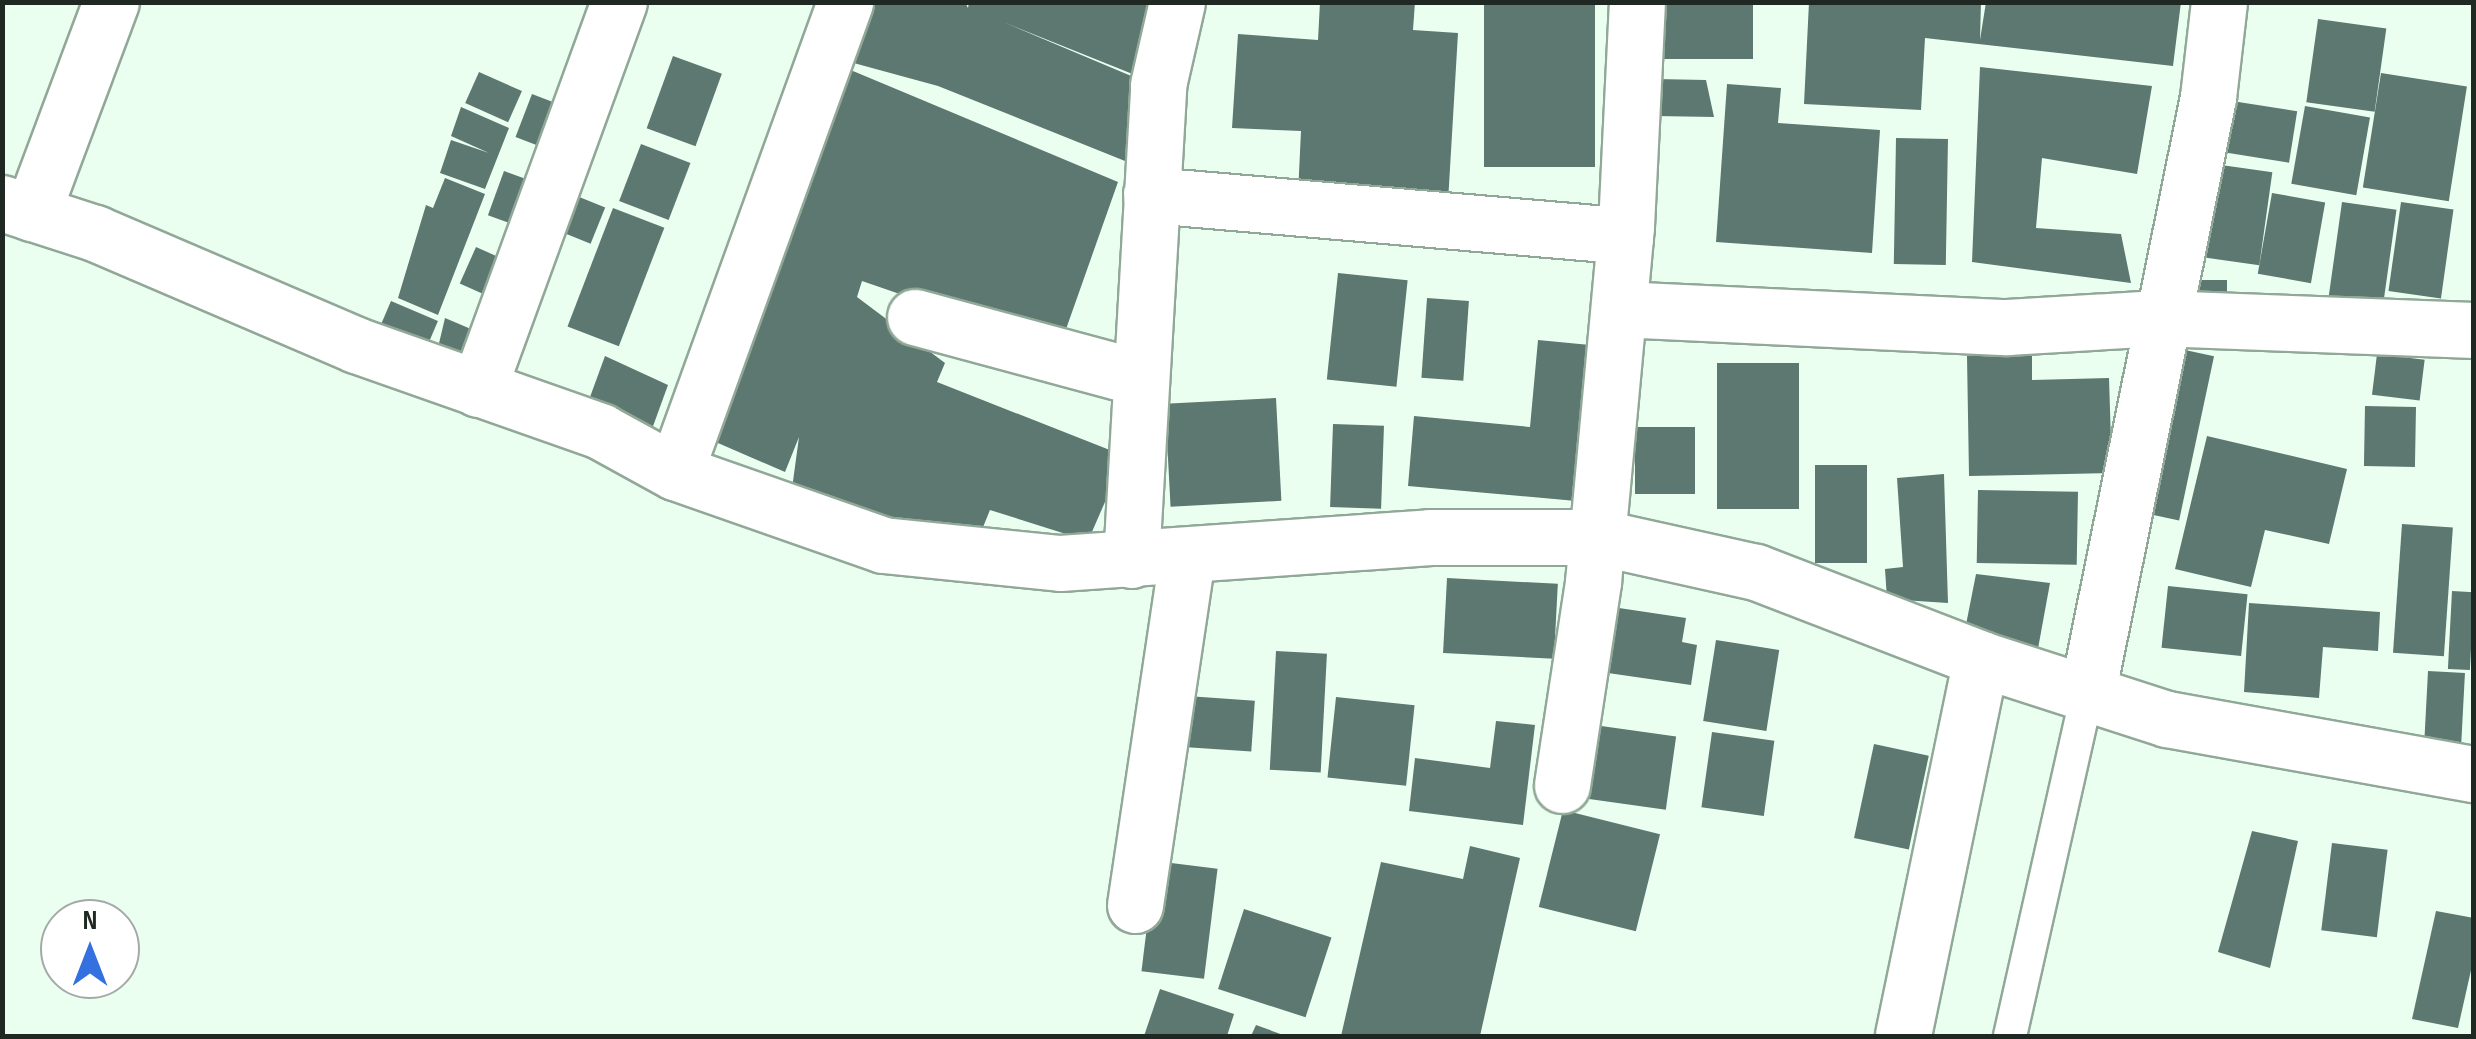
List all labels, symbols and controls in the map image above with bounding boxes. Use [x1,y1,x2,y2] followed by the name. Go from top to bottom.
[40,899,140,999] north arrow
[83,904,97,937] text: N

